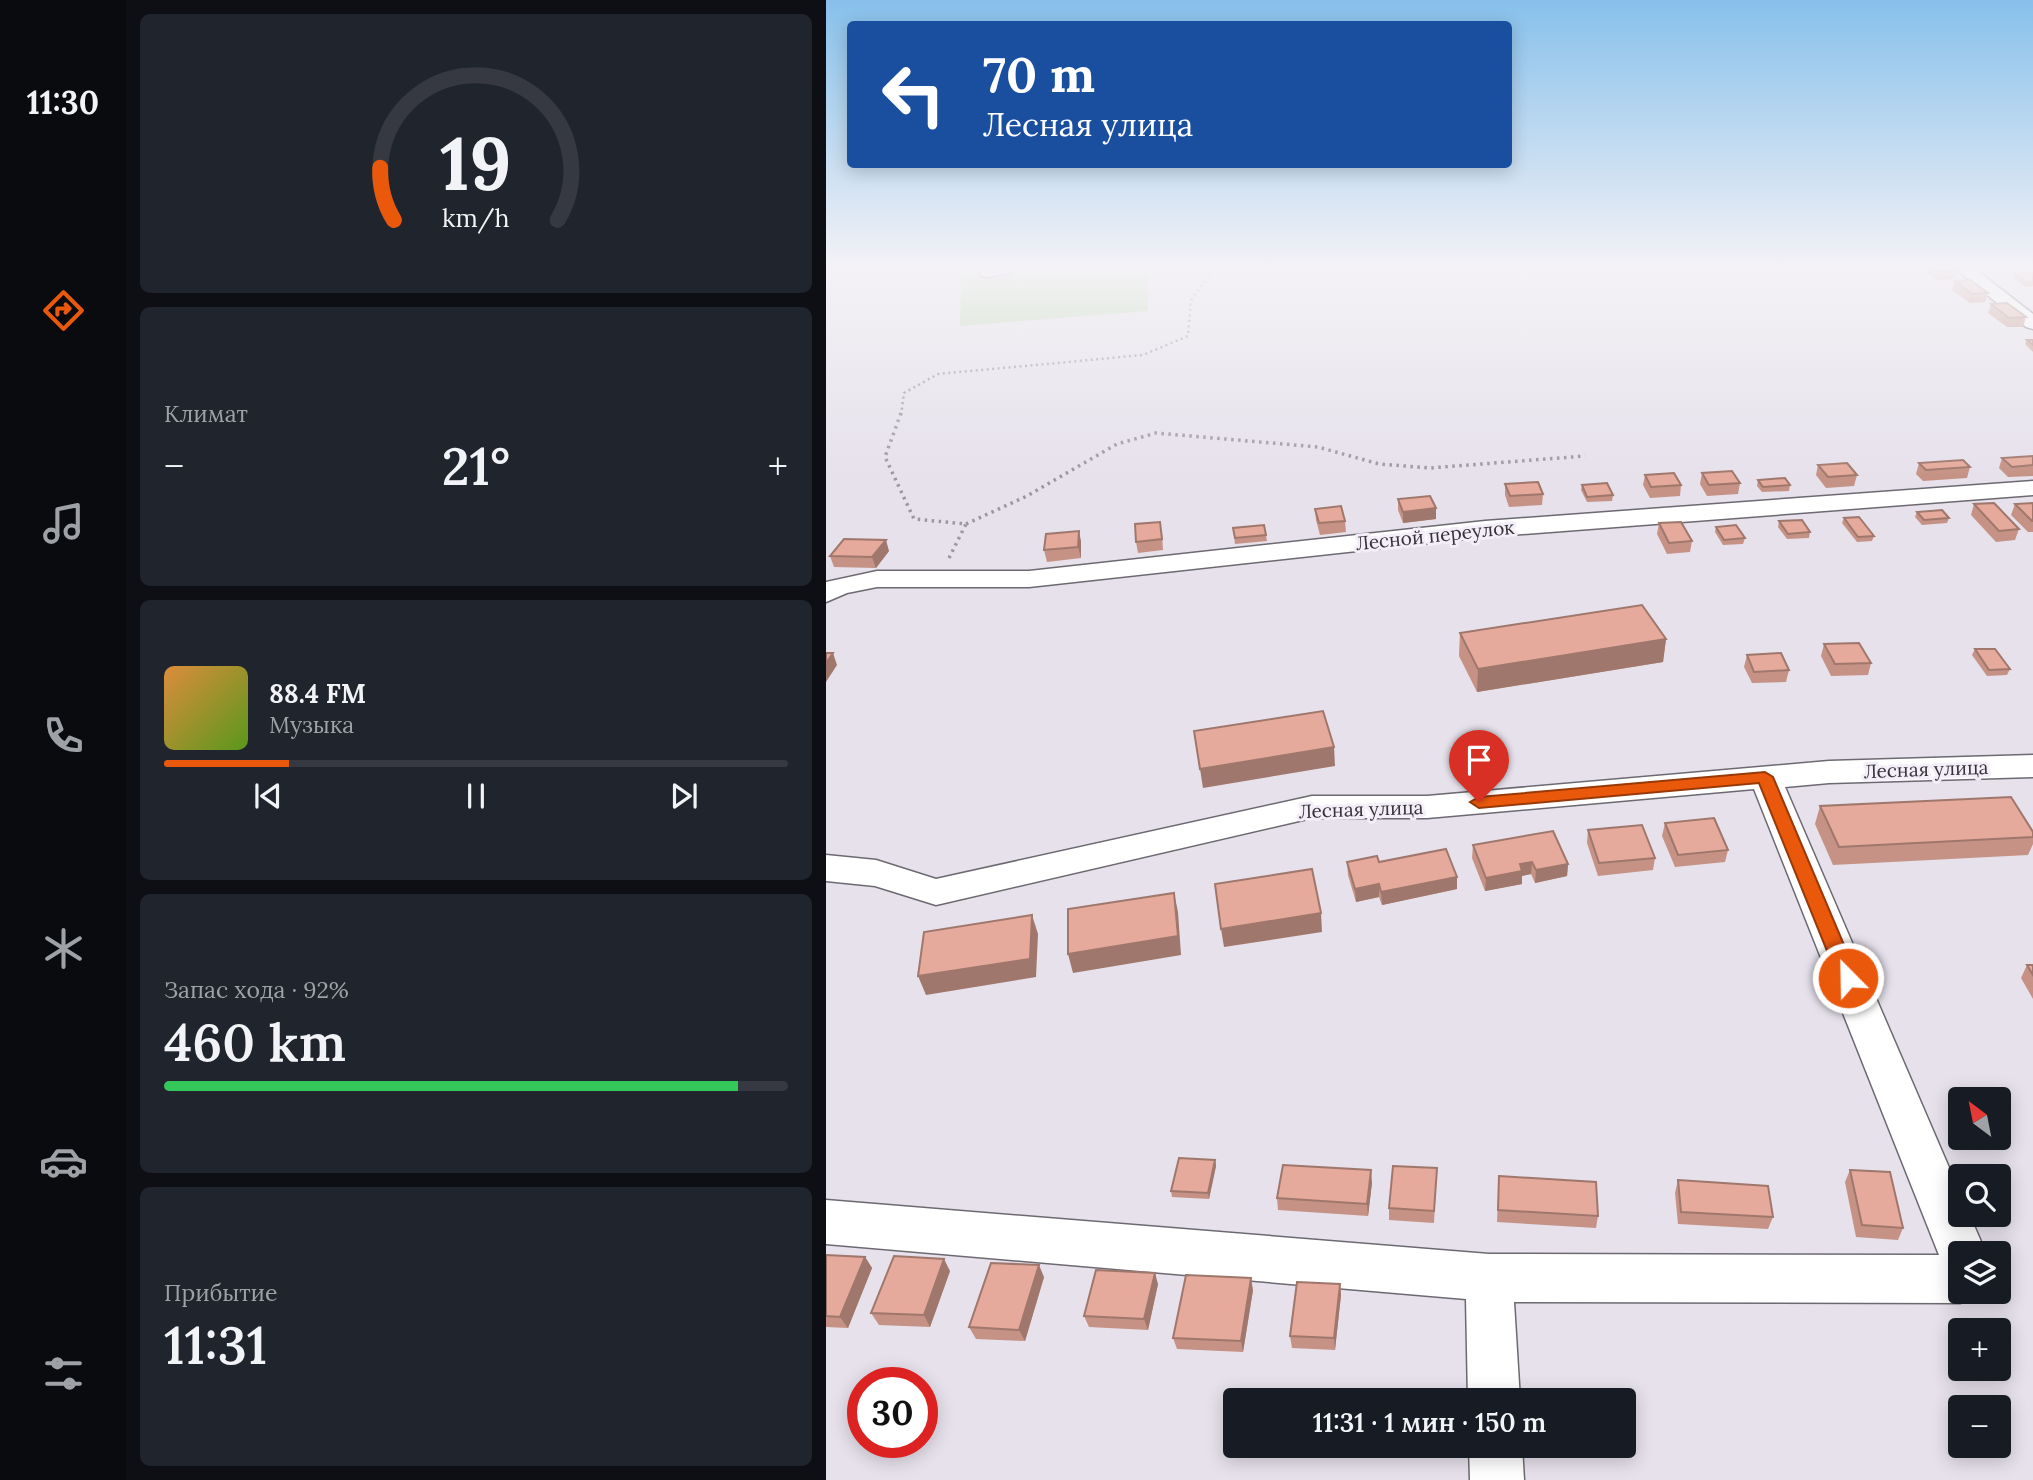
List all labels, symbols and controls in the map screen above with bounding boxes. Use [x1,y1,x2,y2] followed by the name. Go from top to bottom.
[983,43,1095,105] text: 70 m
[868,49,959,140] icon: left
[27,82,99,123] text: 11:30
[983,104,1193,145] text: Лесная улица
[440,117,512,210] text: 19
[442,201,510,233] text: km/h
[39,286,88,335] icon: directions
[164,399,248,428] text: Климат
[442,433,510,499] text: 21°
[164,442,184,490] text: −
[768,442,788,490] text: +
[39,499,88,548] icon: music
[1355,515,1516,555] street label: Лесной переулок
[269,677,366,710] text: 88.4 FM
[269,710,354,739] text: Музыка
[39,711,88,760] icon: phone
[1449,730,1509,802] pin
[1460,741,1498,779] icon: arrive
[1863,755,1989,783] street label: Лесная улица
[249,777,287,815] icon: previous
[457,777,495,815] icon: pause
[665,777,703,815] icon: next
[1298,795,1424,823] street label: Лесная улица
[39,924,88,973] icon: climate
[1811,941,1885,1015] position arrow
[164,975,349,1004] text: Запас хода · 92%
[164,1009,346,1075] text: 460 km
[1948,1087,2011,1150] north arrow
[1948,1087,2011,1458] map controls
[39,1137,88,1186] icon: car
[1948,1164,2011,1227] button: search
[1948,1241,2011,1304] button: layers
[164,1278,278,1307] text: Прибытие
[164,1312,267,1378] text: 11:31
[1948,1318,2011,1381] button: +
[39,1349,88,1398] icon: filters
[847,1367,938,1458] speed limit sign: 30
[1948,1395,2011,1458] button: −
[1313,1406,1546,1439] text: 11:31 · 1 мин · 150 m

